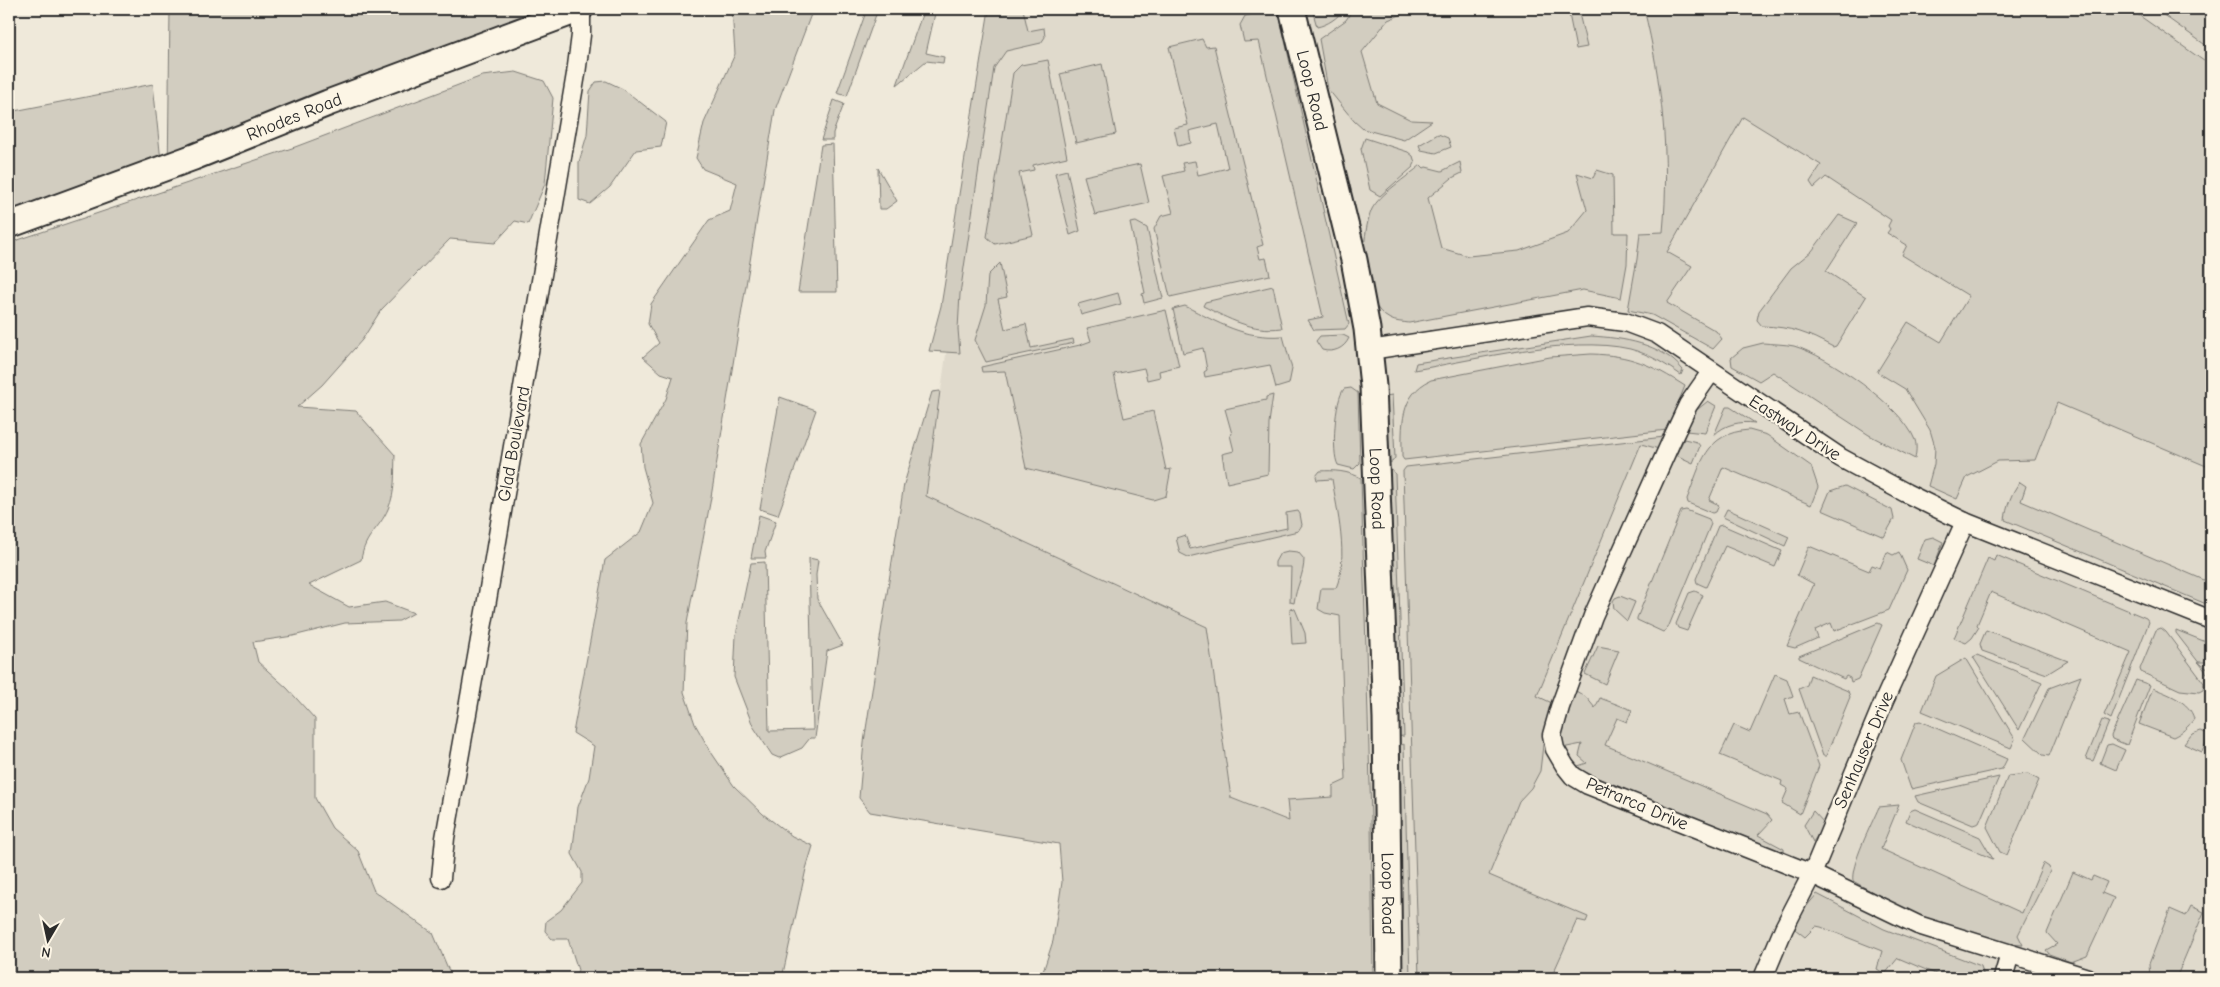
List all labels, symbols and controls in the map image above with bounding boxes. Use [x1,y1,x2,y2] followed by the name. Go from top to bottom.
[1292,48,1332,133] street label: Loop Road
[243,88,345,145] street label: Rhodes Road
[493,385,535,503] street label: Glad Boulevard
[1745,391,1845,465] street label: Eastway Drive
[1365,447,1389,530] street label: Loop Road
[1830,688,1898,812] street label: Senhauser Drive
[1583,773,1691,835] street label: Petrarca Drive
[1377,852,1399,935] street label: Loop Road
[22,914,72,964] north arrow
[40,943,52,961] text: N

